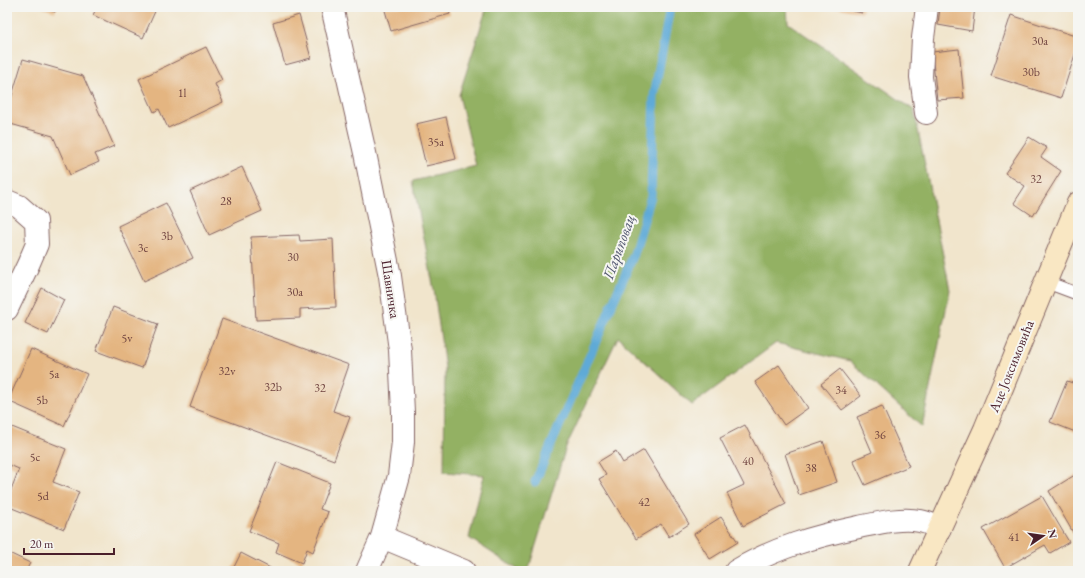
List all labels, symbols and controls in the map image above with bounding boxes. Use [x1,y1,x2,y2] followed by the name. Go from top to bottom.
[1032,33,1048,49] house number: 30a
[1022,64,1040,80] house number: 30b
[178,85,186,101] house number: 1l
[428,134,444,150] house number: 35a
[1030,171,1042,187] house number: 32
[220,193,232,209] house number: 28
[598,212,639,283] water label: Париповац
[161,228,173,244] house number: 3b
[138,240,148,256] house number: 3c
[287,249,299,265] house number: 30
[377,258,405,320] street label: Шавничка
[287,284,303,300] house number: 30a
[984,317,1038,416] street label: Аце Јоксимовића
[121,330,133,346] house number: 5v
[219,363,236,379] house number: 32v
[49,366,59,382] house number: 5a
[264,379,282,395] house number: 32b
[314,380,326,396] house number: 32
[835,382,847,398] house number: 34
[36,392,48,408] house number: 5b
[874,427,886,443] house number: 36
[30,449,40,465] house number: 5c
[742,453,754,469] house number: 40
[805,460,817,476] house number: 38
[37,488,50,504] house number: 5d
[638,494,650,510] house number: 42
[1023,516,1063,556] north arrow
[1045,528,1061,540] text: N
[1008,529,1020,545] house number: 41
[24,530,114,556] scale bar
[30,536,54,552] text: 20 m

